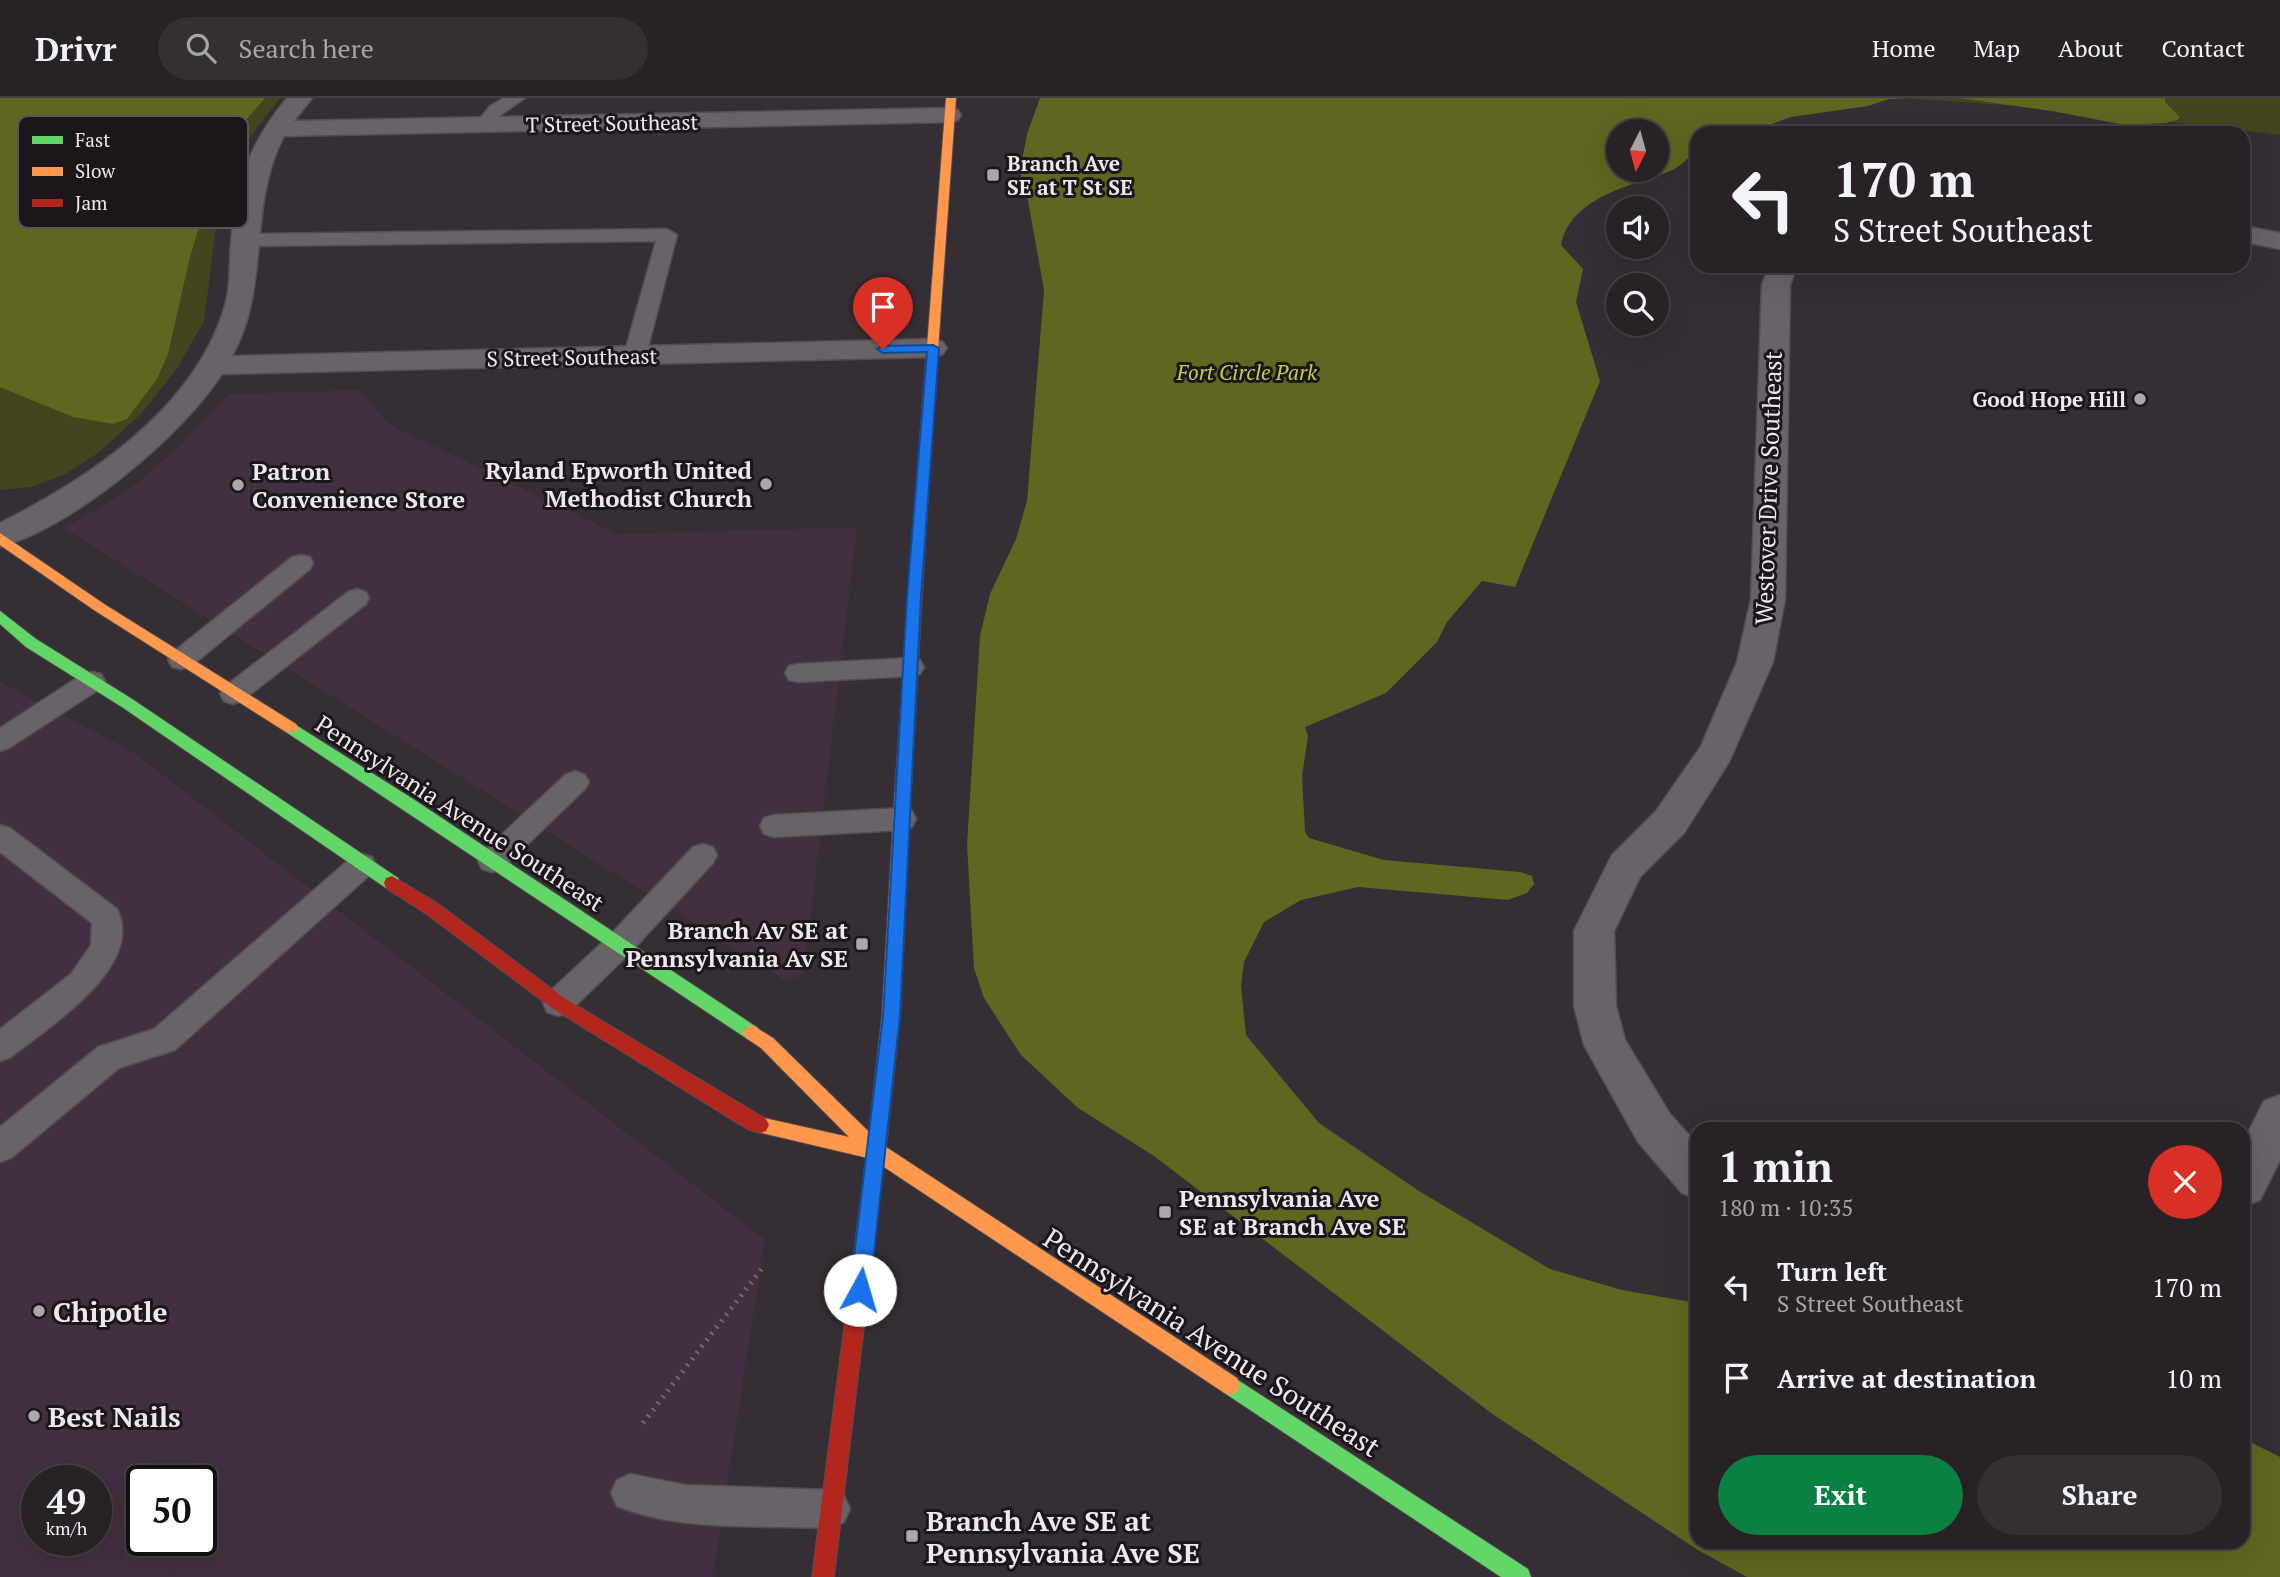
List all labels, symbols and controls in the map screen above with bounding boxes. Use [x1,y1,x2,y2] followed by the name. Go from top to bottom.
[158,17,648,80] search box
[35,27,116,70] text: Drivr
[182,29,220,67] icon: search
[238,31,374,65] text: Search here
[1872,32,1936,64] text: Home
[1974,32,2020,64] text: Map
[2058,32,2124,64] text: About
[2162,32,2245,64] text: Contact
[526,107,699,139] street label: T Street Southeast
[18,116,248,228] legend
[1606,119,1670,182] north arrow
[1606,119,1669,336] map controls
[75,127,110,152] text: Fast
[1833,146,1975,211] text: 170 m
[1007,149,1133,201] place label: Branch Ave SE at T St SE
[1718,154,1809,245] icon: left
[75,158,116,183] text: Slow
[985,167,1001,183] marker: Branch Ave SE at T St SE
[75,190,108,215] text: Jam
[1606,196,1669,259] button: sound
[1833,209,2093,251] text: S Street Southeast
[1606,273,1669,336] button: search
[853,277,913,349] pin
[864,288,902,326] icon: arrive
[486,342,658,372] street label: S Street Southeast
[1747,351,1789,625] street label: Westover Drive Southeast
[1176,358,1318,386] park label: Fort Circle Park
[1972,385,2126,413] place label: Good Hope Hill
[2132,391,2148,407] marker: Good Hope Hill
[485,454,753,514] place label: Ryland Epworth United Methodist Church
[252,455,465,515] place label: Patron Convenience Store
[758,476,774,492] marker: Ryland Epworth United Methodist Church
[230,477,246,493] marker: Patron Convenience Store
[310,708,611,919] street label: Pennsylvania Avenue Southeast
[626,914,848,974] place label: Branch Av SE at Pennsylvania Av SE
[854,936,870,952] marker: Branch Av SE at Pennsylvania Av SE
[1718,1138,1833,1194] text: 1 min
[2148,1145,2222,1219] button: close
[1179,1182,1406,1242] place label: Pennsylvania Ave SE at Branch Ave SE
[1718,1192,1853,1223] text: 180 m · 10:35
[1157,1204,1173,1220] marker: Pennsylvania Ave SE at Branch Ave SE
[1037,1219,1388,1465] street label: Pennsylvania Avenue Southeast
[823,1253,897,1327] position arrow
[1777,1254,1887,1288] text: Turn left
[1718,1268,1756,1306] icon: left
[2152,1270,2222,1304] text: 170 m
[1777,1288,1964,1319] text: S Street Southeast
[53,1293,168,1330] place label: Chipotle
[31,1303,47,1319] marker: Chipotle
[1718,1359,1756,1397] icon: arrive
[1777,1361,2036,1395] text: Arrive at destination
[2166,1361,2222,1395] text: 10 m
[48,1398,181,1435] place label: Best Nails
[26,1408,42,1424] marker: Best Nails
[1718,1455,1963,1535] button: Exit
[1977,1455,2222,1535] button: Share
[126,1465,217,1556] speed limit sign: 50
[47,1478,86,1524] text: 49
[926,1502,1200,1571] place label: Branch Ave SE at Pennsylvania Ave SE
[46,1516,87,1540] text: km/h
[904,1528,920,1544] marker: Branch Ave SE at Pennsylvania Ave SE

